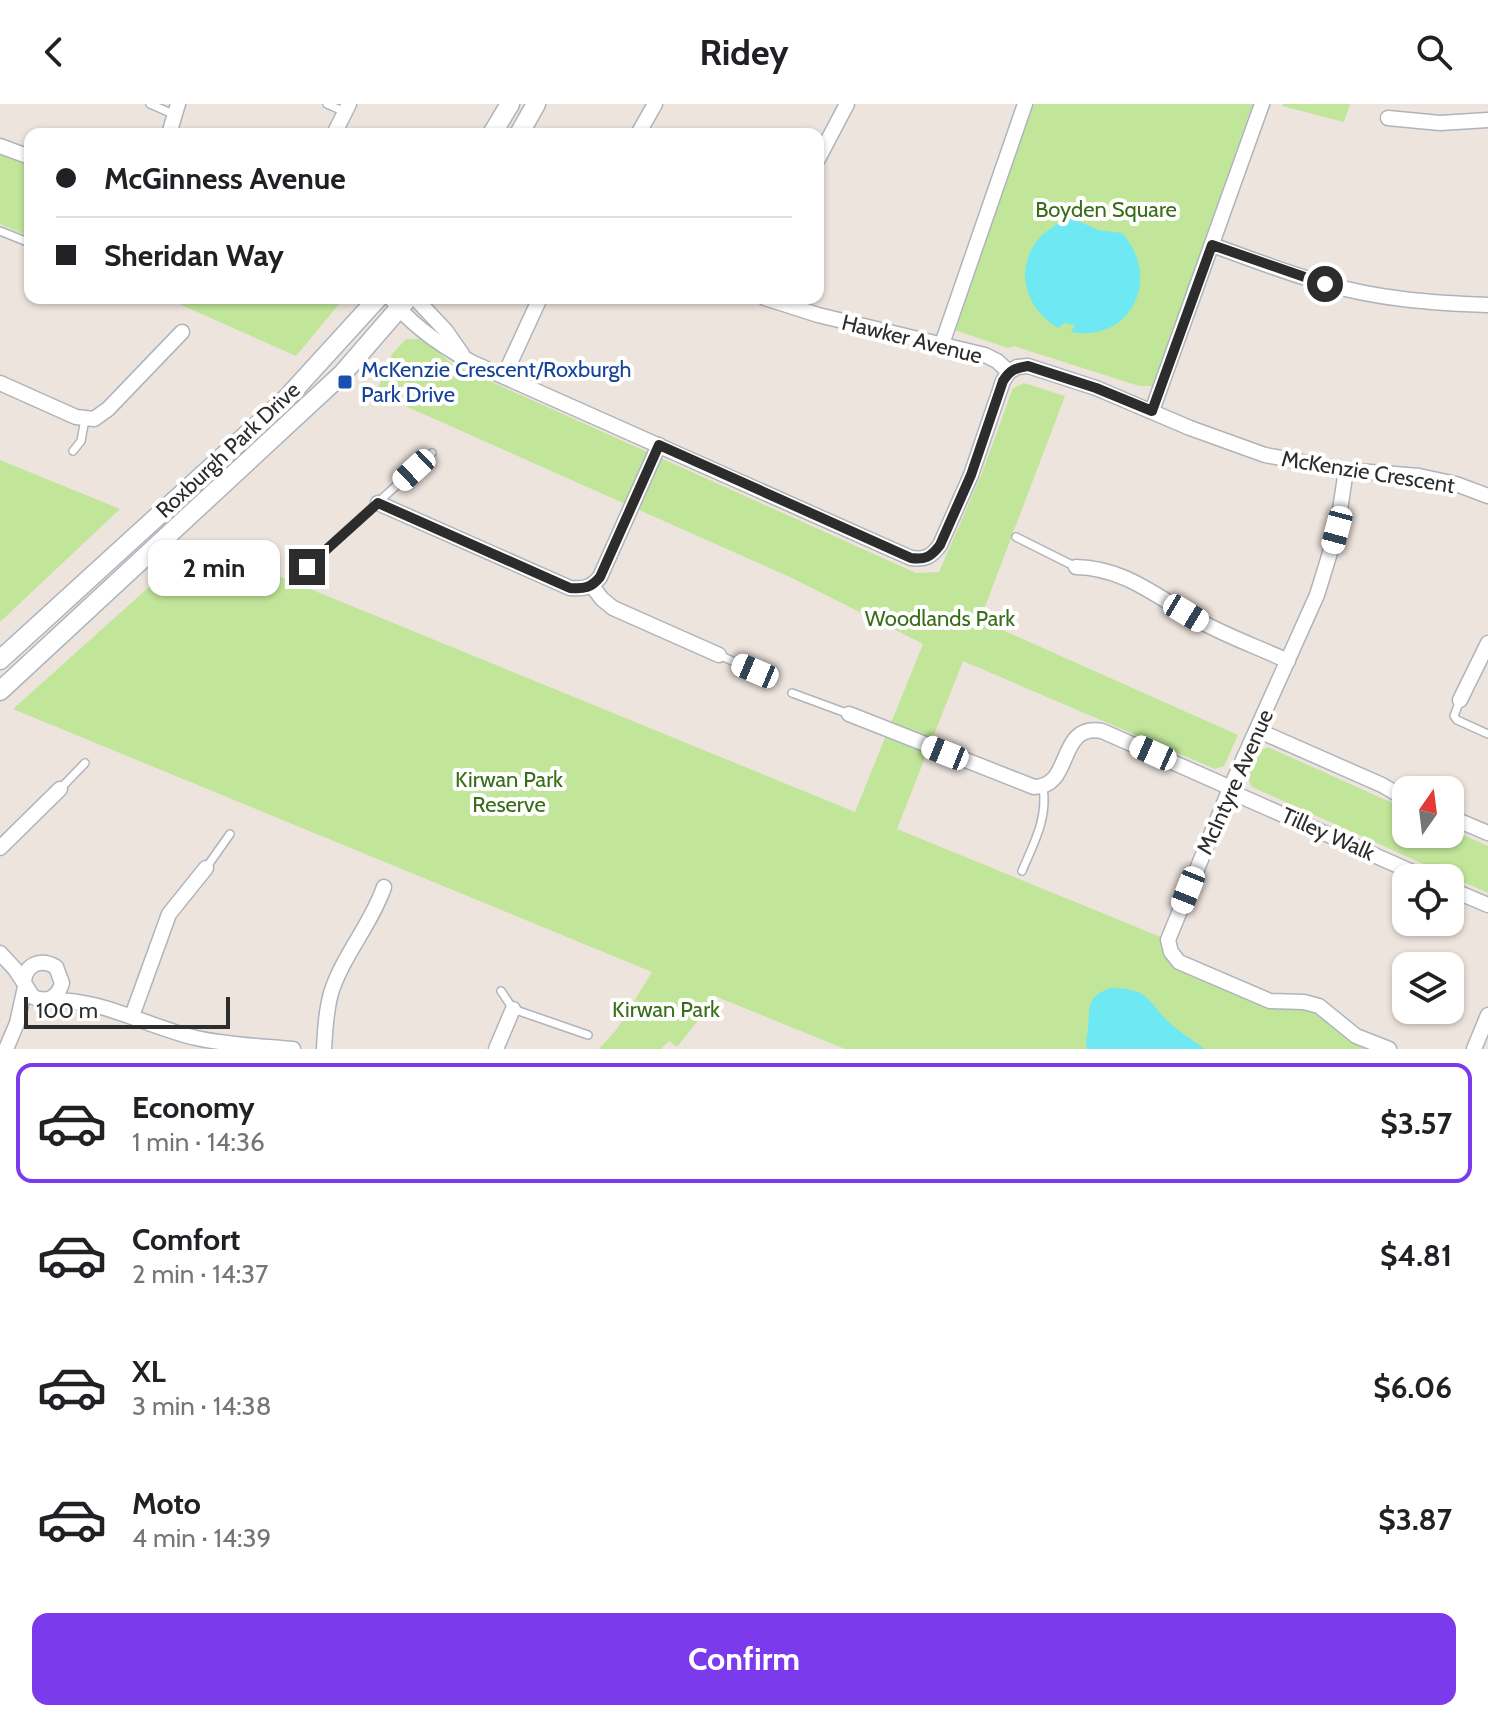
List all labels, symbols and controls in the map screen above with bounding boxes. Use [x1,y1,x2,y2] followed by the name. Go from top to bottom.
[32,30,76,74] icon: back
[699,30,789,74] text: Ridey
[1412,30,1456,74] icon: search
[104,160,346,197] text: McGinness Avenue
[1035,196,1177,223] park label: Boyden Square
[104,237,284,274] text: Sheridan Way
[1307,266,1343,302] route start
[839,309,985,369] street label: Hawker Avenue
[361,356,631,408] place label: McKenzie Crescent/Roxburgh Park Drive
[336,373,354,391] marker: McKenzie Crescent/Roxburgh Park Drive
[150,376,306,524] street label: Roxburgh Park Drive
[388,445,440,495] car
[1279,445,1457,499] street label: McKenzie Crescent
[1319,504,1355,556] car
[147,539,279,595] callout: 2 min
[289,549,325,585] route end
[183,552,245,584] text: 2 min
[1159,590,1213,636] car
[865,605,1015,632] park label: Woodlands Park
[728,651,782,691] car
[1191,705,1279,859] street label: McIntyre Avenue
[1126,732,1180,774] car
[918,733,972,773] car
[455,766,563,818] park label: Kirwan Park Reserve
[1392,776,1464,848] north arrow
[1392,776,1464,1024] map controls
[1277,801,1379,867] street label: Tilley Walk
[1168,863,1208,917] car
[1392,864,1464,936] button: locate
[1392,952,1464,1024] button: layers
[24,993,230,1029] scale bar
[612,996,720,1023] park label: Kirwan Park
[36,997,98,1024] text: 100 m
[36,1087,108,1159] icon: car
[132,1089,255,1126] text: Economy
[1380,1105,1452,1142] text: $3.57
[132,1126,265,1158] text: 1 min · 14:36
[36,1219,108,1291] icon: car
[132,1221,240,1258] text: Comfort
[1380,1237,1452,1274] text: $4.81
[132,1258,268,1290] text: 2 min · 14:37
[36,1351,108,1423] icon: car
[132,1353,166,1390] text: XL
[1373,1369,1452,1406] text: $6.06
[132,1390,271,1422] text: 3 min · 14:38
[36,1483,108,1555] icon: car
[132,1485,201,1522] text: Moto
[1378,1501,1452,1538] text: $3.87
[132,1522,271,1554] text: 4 min · 14:39
[32,1613,1456,1705] button: Confirm

